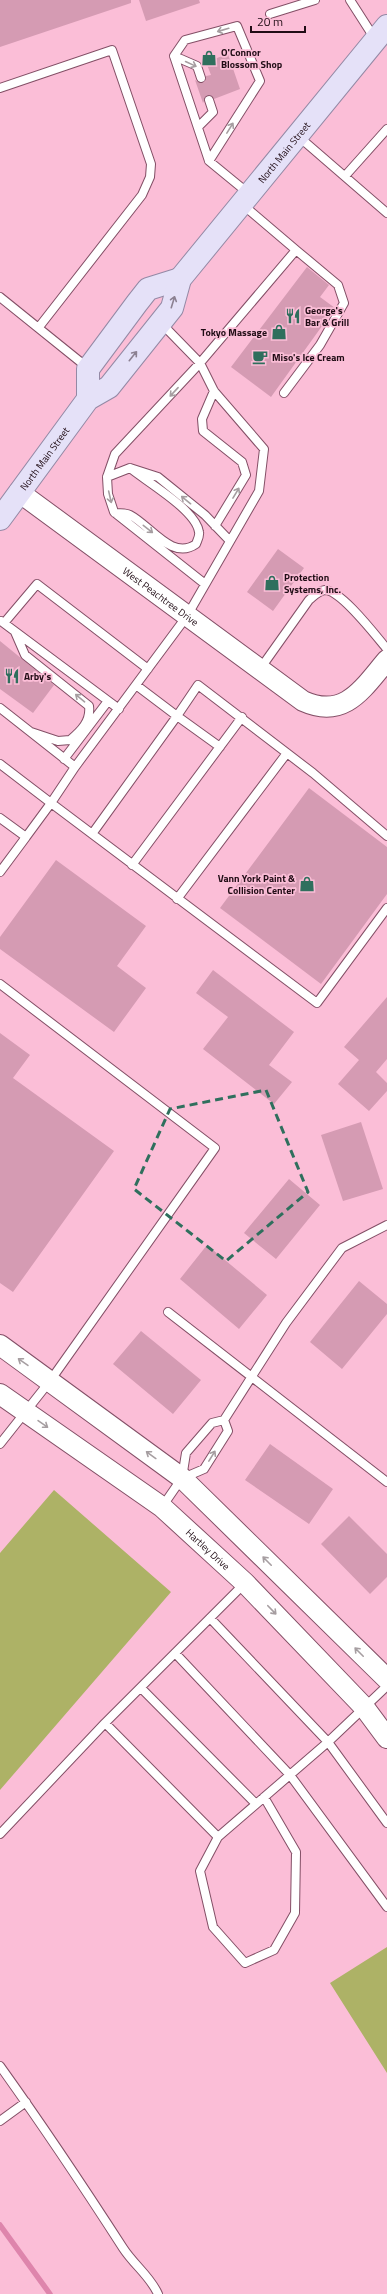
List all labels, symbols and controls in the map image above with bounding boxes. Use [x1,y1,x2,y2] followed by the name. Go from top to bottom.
[251,8,305,34] scale bar
[257,12,283,31] text: 20 m
[217,27,230,34] one-way arrow
[221,45,283,72] place label: O'Connor Blossom Shop
[200,49,218,67] shop icon: O'Connor Blossom Shop
[185,61,197,68] one-way arrow
[254,118,314,186] street label: North Main Street
[226,123,234,134] one-way arrow
[170,296,177,309] one-way arrow
[305,303,349,330] place label: George's Bar & Grill
[284,307,302,325] restaurant icon: George's Bar & Grill
[270,323,288,341] shop icon: Tokyo Massage
[201,325,267,340] place label: Tokyo Massage
[251,348,269,366] cafe icon: Miso's Ice Cream
[272,350,345,365] place label: Miso's Ice Cream
[129,351,138,362] one-way arrow
[169,387,178,397] one-way arrow
[16,424,73,494] street label: North Main Street
[232,488,240,499] one-way arrow
[106,490,114,503] one-way arrow
[181,496,192,505] one-way arrow
[142,525,153,533] one-way arrow
[119,564,202,630] street label: West Peachtree Drive
[284,570,341,597] place label: Protection Systems, Inc.
[263,574,281,592] shop icon: Protection Systems, Inc.
[3,667,21,685] restaurant icon: Arby's
[24,669,51,684] place label: Arby's
[74,694,85,703] one-way arrow
[218,871,295,898] place label: Vann York Paint & Collision Center
[298,875,316,893] shop icon: Vann York Paint & Collision Center
[18,1358,29,1366] one-way arrow
[38,1420,49,1428] one-way arrow
[209,1450,217,1462] one-way arrow
[145,1451,156,1459] one-way arrow
[182,1525,233,1574] street label: Hartley Drive
[262,1556,271,1566] one-way arrow
[267,1605,276,1615] one-way arrow
[354,1647,364,1657] one-way arrow

